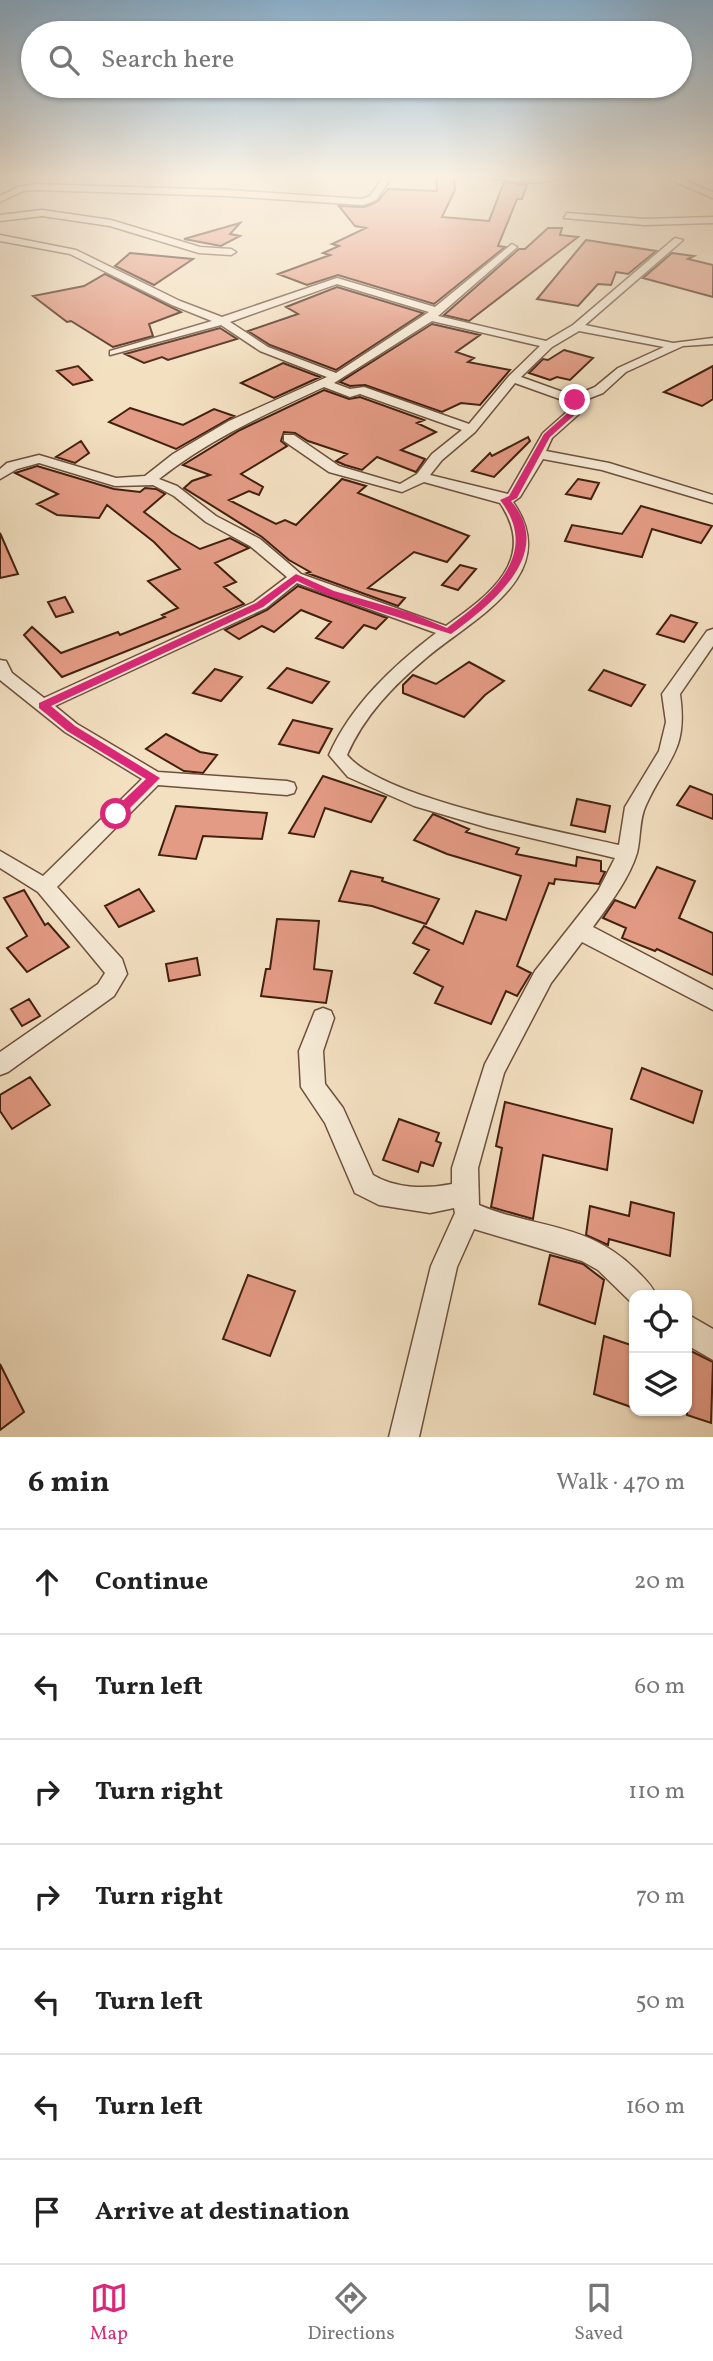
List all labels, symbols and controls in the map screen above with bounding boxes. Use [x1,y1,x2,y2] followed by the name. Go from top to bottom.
[21,21,692,98] search box
[45,41,83,79] icon: search
[101,42,234,78] text: Search here
[559,384,590,415] route end
[100,798,131,829] route start
[629,1290,692,1416] map controls
[629,1290,692,1353] button: locate
[629,1353,692,1416] button: layers
[28,1462,110,1504] text: 6 min
[556,1467,685,1499] text: Walk · 470 m
[28,1563,66,1601] icon: ahead
[95,1564,208,1600] text: Continue
[634,1566,685,1598] text: 20 m
[28,1668,66,1706] icon: left
[95,1669,203,1705] text: Turn left
[635,1671,685,1703] text: 60 m
[28,1773,66,1811] icon: right
[95,1774,223,1810] text: Turn right
[628,1776,685,1808] text: 110 m
[28,1878,66,1916] icon: right
[95,1879,223,1915] text: Turn right
[636,1881,685,1913] text: 70 m
[28,1983,66,2021] icon: left
[95,1984,203,2020] text: Turn left
[636,1986,685,2018] text: 50 m
[28,2088,66,2126] icon: left
[95,2089,203,2125] text: Turn left
[626,2091,685,2123] text: 160 m
[28,2193,66,2231] icon: arrive
[95,2194,350,2230] text: Arrive at destination
[90,2279,128,2347] tab: Map
[308,2279,395,2347] tab: Directions
[574,2279,623,2347] tab: Saved

